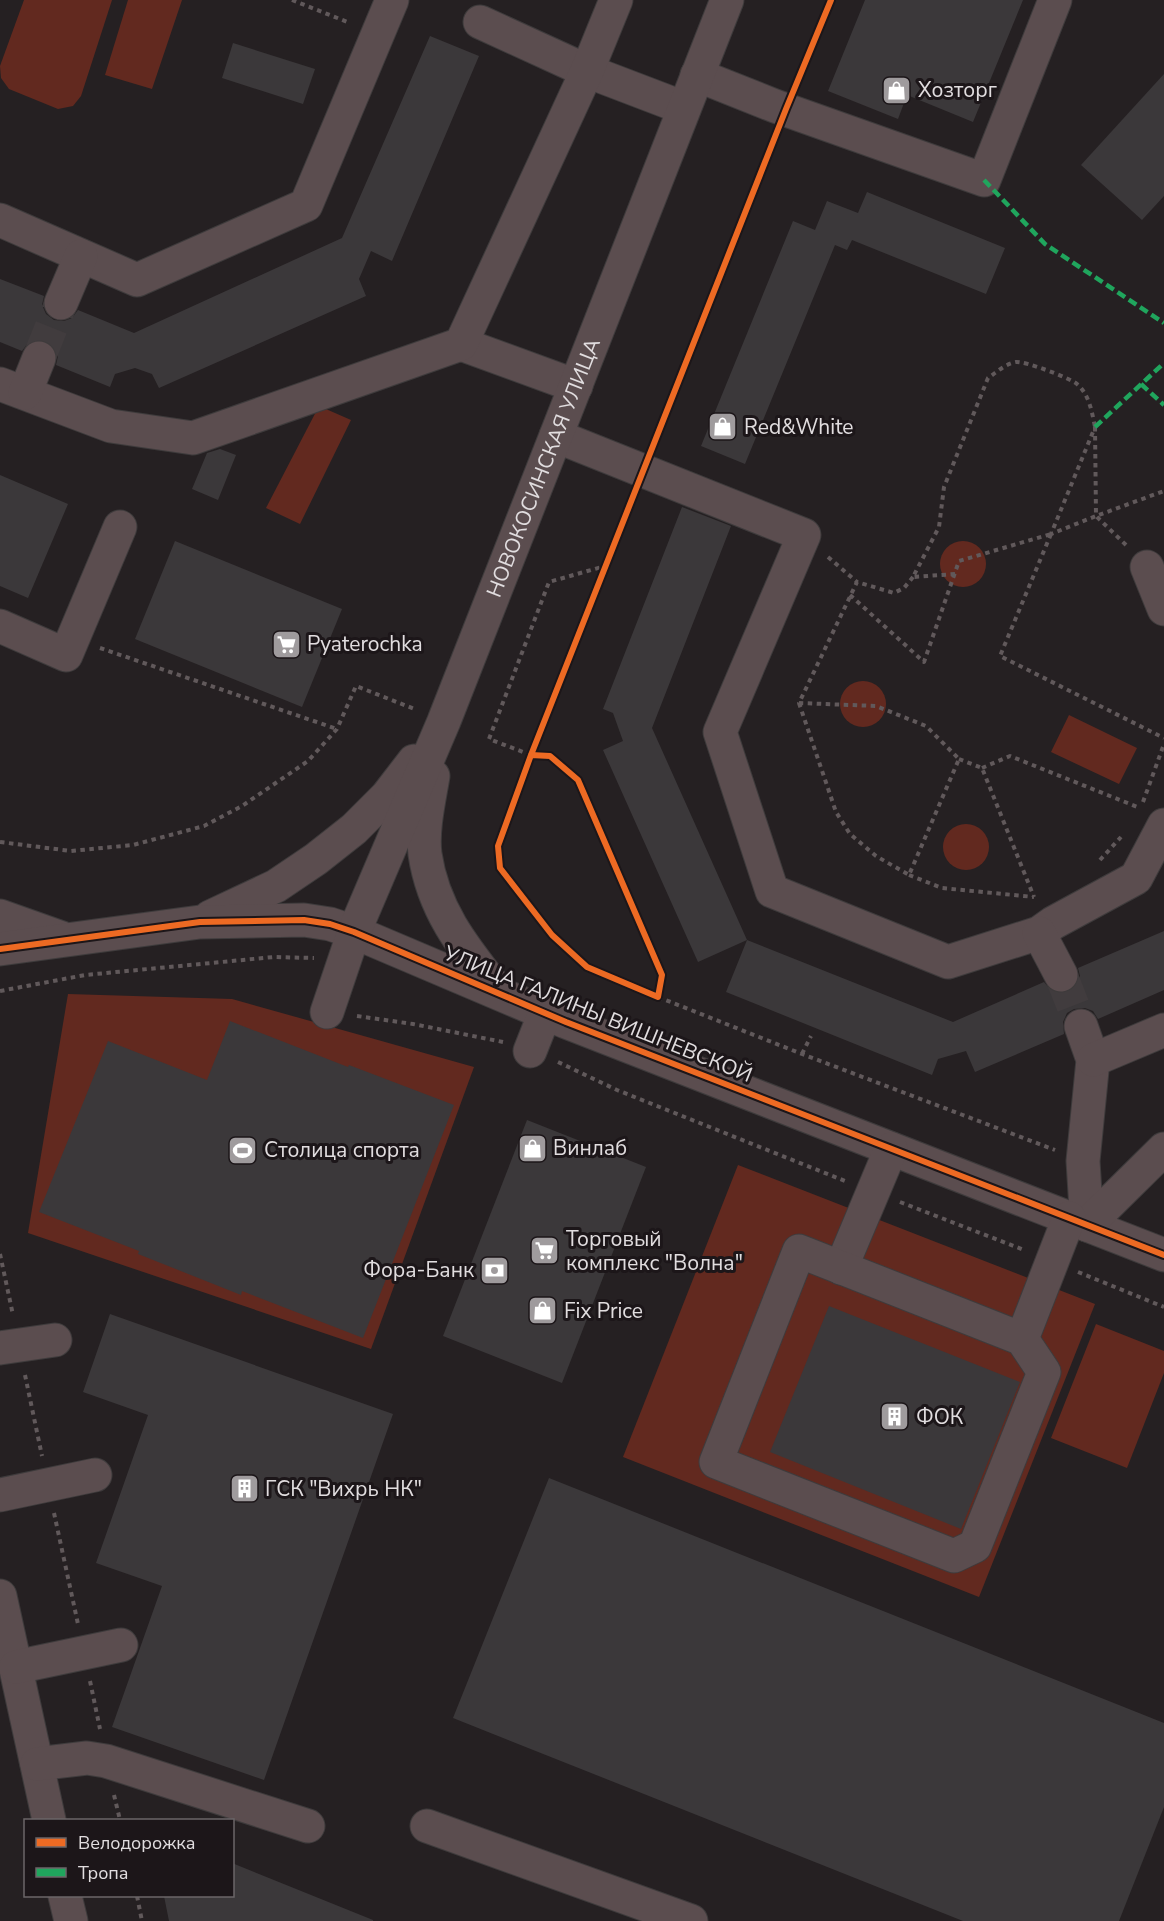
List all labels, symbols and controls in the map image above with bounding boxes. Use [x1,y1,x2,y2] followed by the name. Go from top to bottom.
[881,74,913,106] shop icon: Хозторг
[918,76,997,104] place label: Хозторг
[480,334,607,601] street label: НОВОКОСИНСКАЯ УЛИЦА
[707,411,739,443] shop icon: Red&White
[744,413,854,441] place label: Red&White
[270,628,302,660] supermarket icon: Pyaterochka
[307,630,423,658] place label: Pyaterochka
[439,939,756,1089] street label: УЛИЦА ГАЛИНЫ ВИШНЕВСКОЙ
[516,1132,548,1164] shop icon: Винлаб
[227,1134,259,1166] sports icon: Столица спорта
[553,1134,627,1162] place label: Винлаб
[264,1136,420,1164] place label: Столица спорта
[566,1225,743,1277] place label: Торговый комплекс "Волна"
[529,1235,561,1267] supermarket icon: Торговый комплекс "Волна"
[479,1254,511,1286] bank icon: Фора-Банк
[363,1256,475,1284] place label: Фора-Банк
[527,1295,559,1327] shop icon: Fix Price
[564,1297,643,1325] place label: Fix Price
[879,1401,911,1433] building icon: ФОК
[916,1403,964,1431] place label: ФОК
[228,1473,260,1505] building icon: ГСК "Вихрь НК"
[265,1475,422,1503] place label: ГСК "Вихрь НК"
[24,1819,234,1897] legend
[78,1831,195,1855] text: Велодорожка
[78,1861,129,1885] text: Тропа

